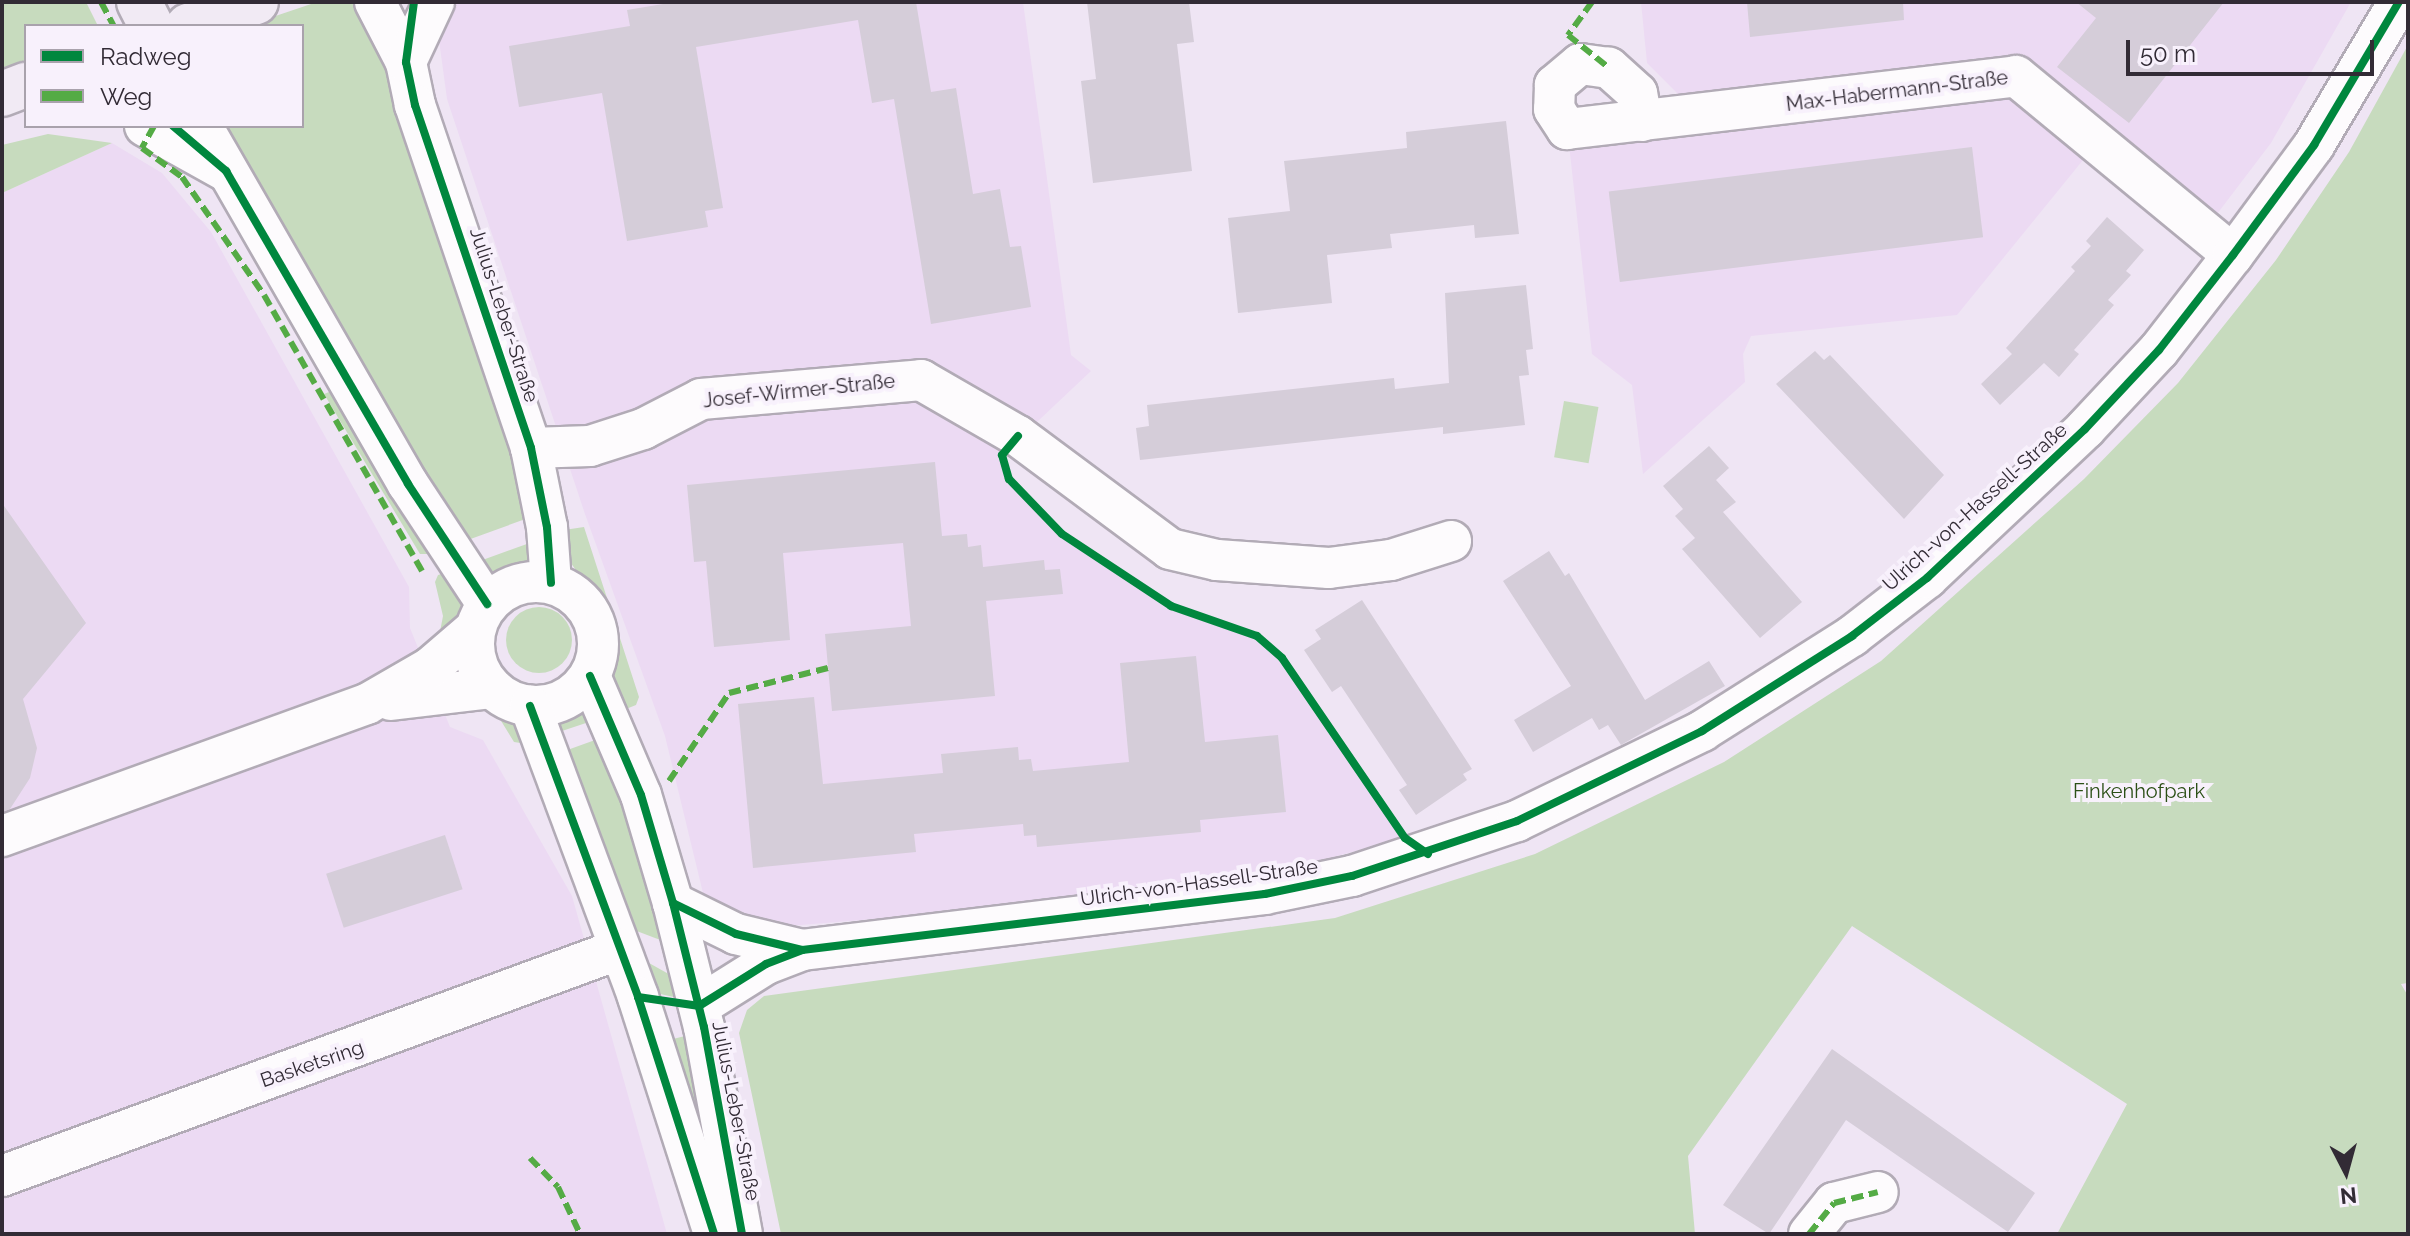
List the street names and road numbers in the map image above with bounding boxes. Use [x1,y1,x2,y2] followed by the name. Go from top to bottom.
[1785,65,2009,117] street label: Max-Habermann-Straße
[464,225,544,405] street label: Julius-Leber-Straße
[702,369,896,413] street label: Josef-Wirmer-Straße
[1878,418,2072,596] street label: Ulrich-von-Hassell-Straße
[1079,854,1319,912] street label: Ulrich-von-Hassell-Straße
[707,1019,765,1203] street label: Julius-Leber-Straße
[257,1035,367,1093] street label: Basketsring

